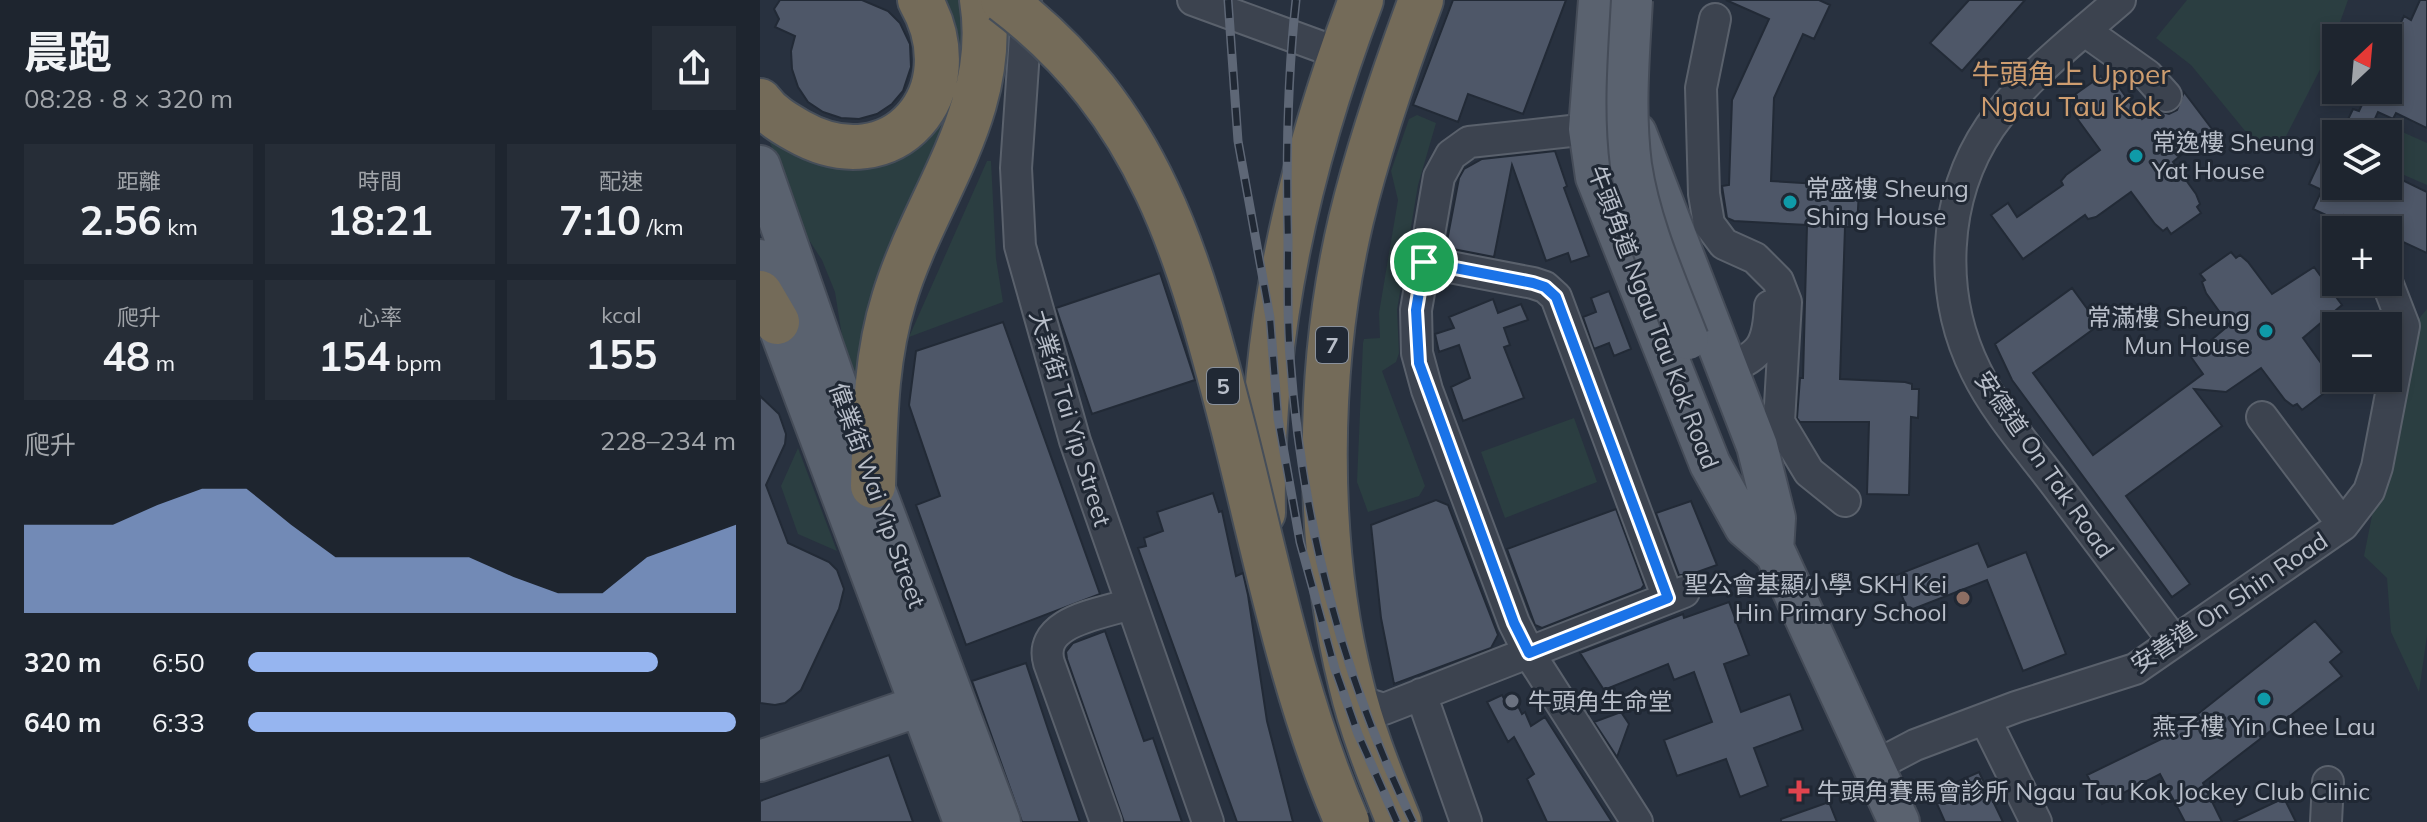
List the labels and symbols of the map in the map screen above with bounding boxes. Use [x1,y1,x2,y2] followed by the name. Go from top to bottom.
[2322,24,2402,104] north arrow
[1972,56,2171,123] district label: 牛頭角上 Upper Ngau Tau Kok
[2151,127,2315,185] place label: 常逸樓 Sheung Yat House
[2127,147,2145,165] marker: 常逸樓 Sheung Yat House
[1582,161,1726,473] street label: 牛頭角道 Ngau Tau Kok Road
[1806,173,1969,231] place label: 常盛樓 Sheung Shing House
[1781,193,1799,211] marker: 常盛樓 Sheung Shing House
[1390,228,1458,296] pin
[2087,302,2250,360] place label: 常滿樓 Sheung Mun House
[1024,306,1118,530] street label: 大業街 Tai Yip Street
[2257,322,2275,340] marker: 常滿樓 Sheung Mun House
[1316,327,1348,363] road number: 7
[1969,365,2121,563] street label: 安德道 On Tak Road
[1207,368,1239,404] road number: 5
[823,378,933,612] street label: 偉業街 Wai Yip Street
[2125,525,2333,679] street label: 安善道 On Shin Road
[1684,569,1947,627] place label: 聖公會基顯小學 SKH Kei Hin Primary School
[1954,589,1972,607] marker: 聖公會基顯小學 SKH Kei Hin Primary School
[1528,686,1672,716] place label: 牛頭角生命堂
[2255,690,2273,708] marker: 燕子樓 Yin Chee Lau
[1503,692,1521,710] marker: 牛頭角生命堂
[2152,711,2376,741] place label: 燕子樓 Yin Chee Lau
[1817,776,2370,806] place label: 牛頭角賽馬會診所 Ngau Tau Kok Jockey Club Clinic
[1788,780,1810,802] marker: 牛頭角賽馬會診所 Ngau Tau Kok Jockey Club Clinic

